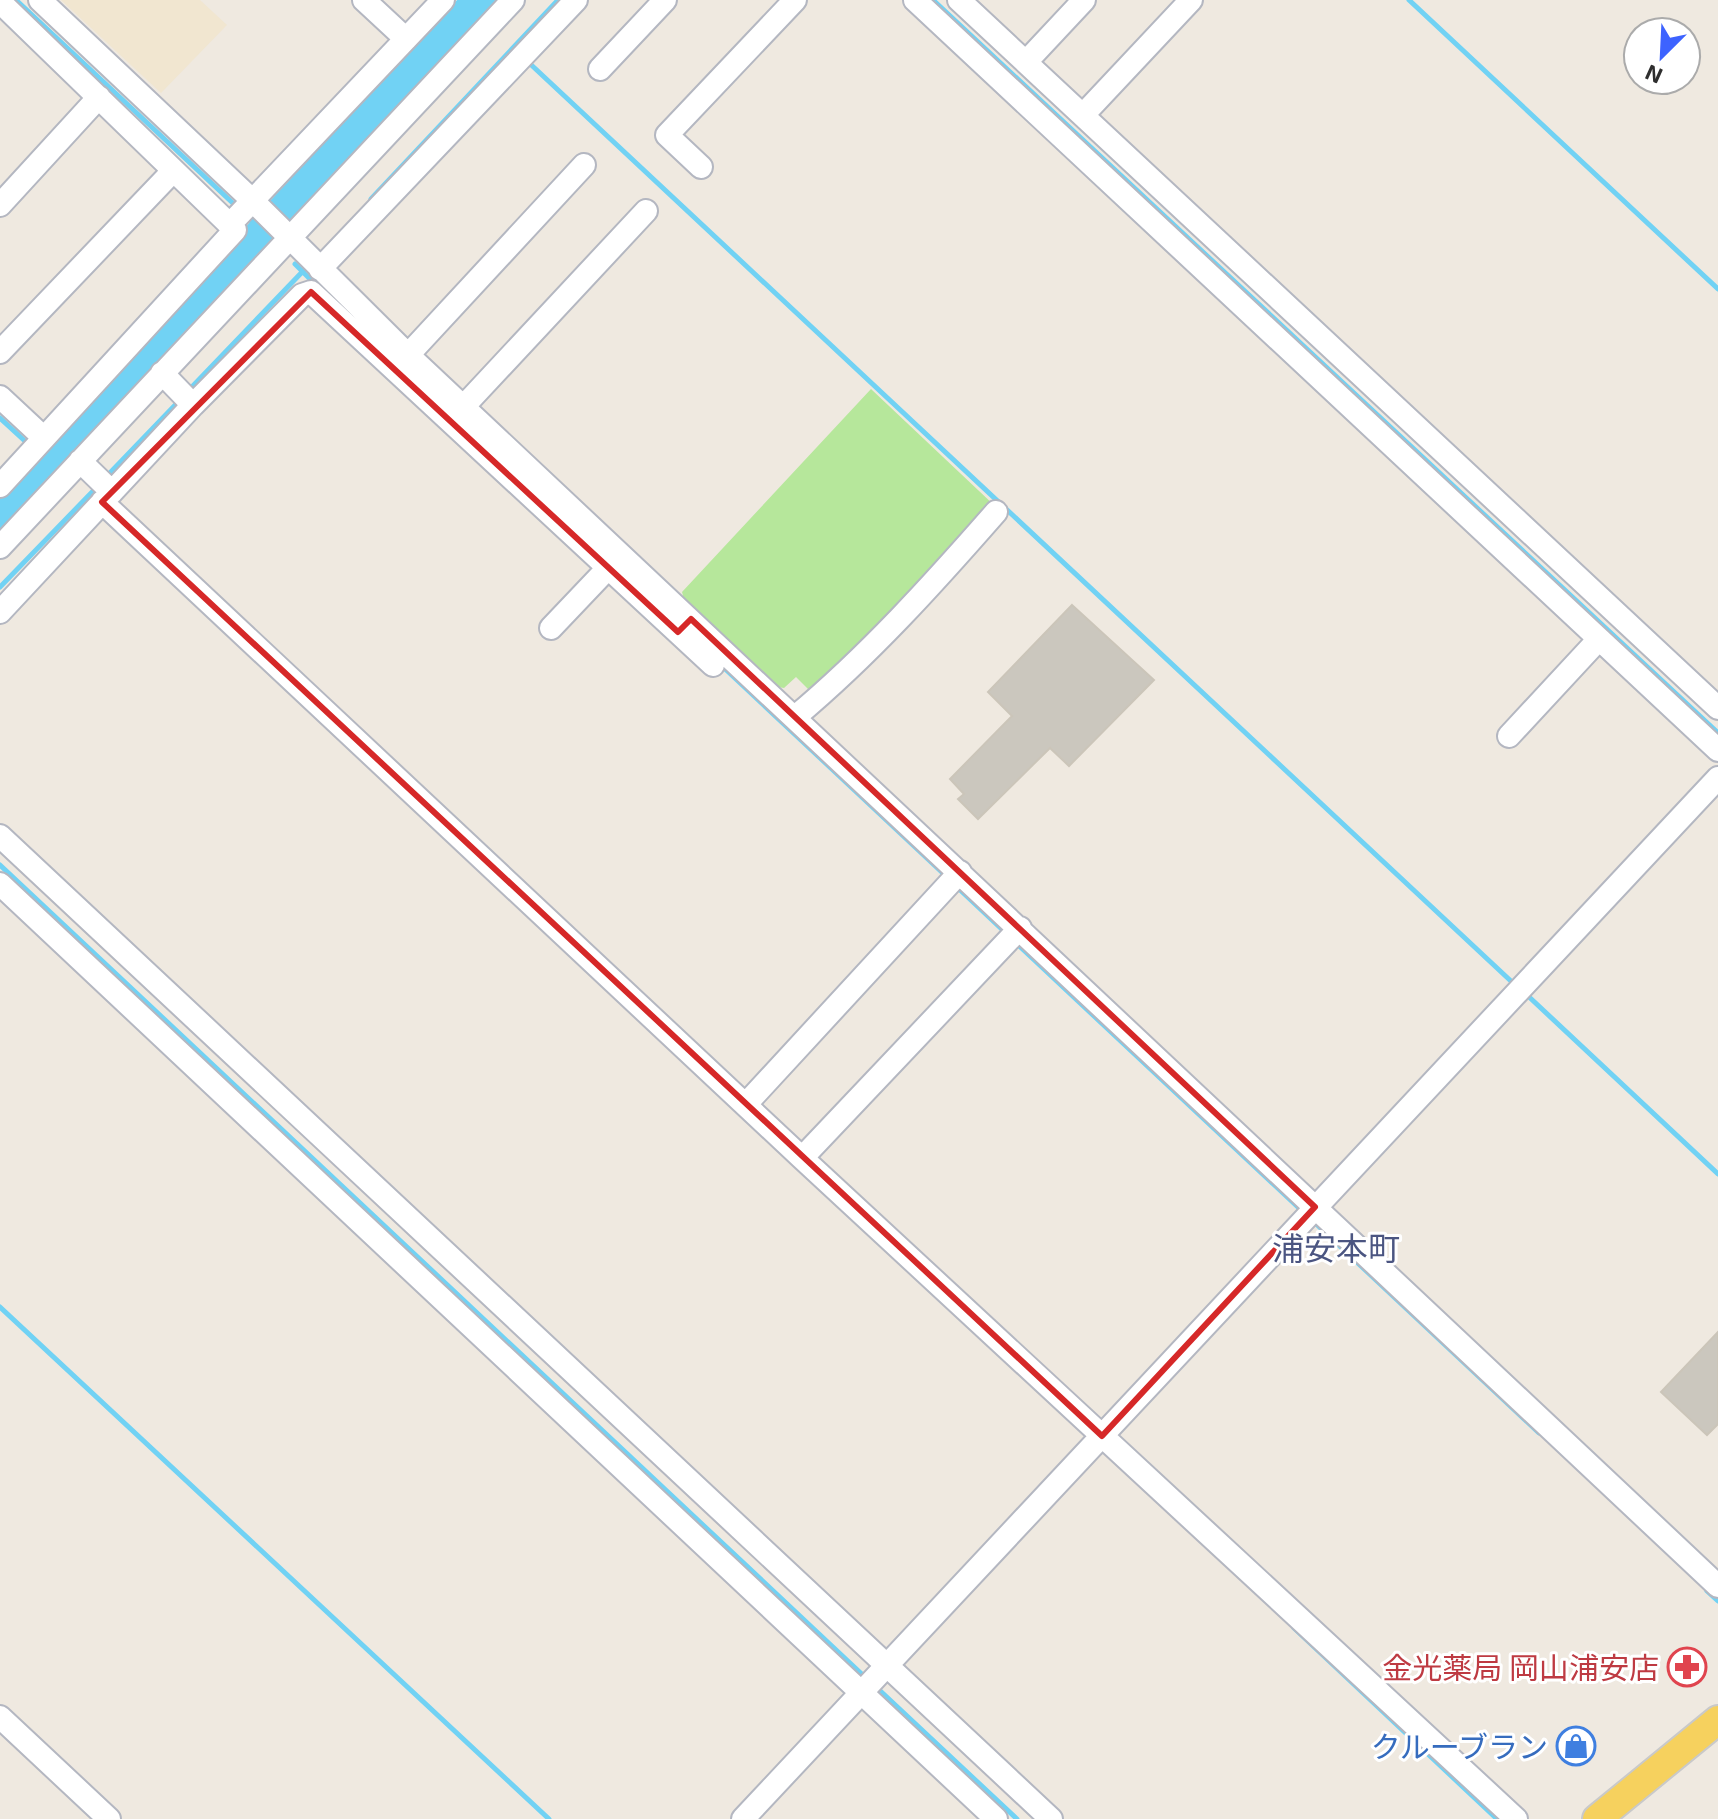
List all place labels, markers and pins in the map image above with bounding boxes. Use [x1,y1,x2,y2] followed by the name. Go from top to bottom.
[1666,1646,1708,1688] pharmacy icon: 金光薬局 岡山浦安店
[1382,1649,1659,1685] place label: 金光薬局 岡山浦安店
[1555,1725,1597,1767] shop icon: クルーブラン
[1371,1728,1548,1764] place label: クルーブラン

